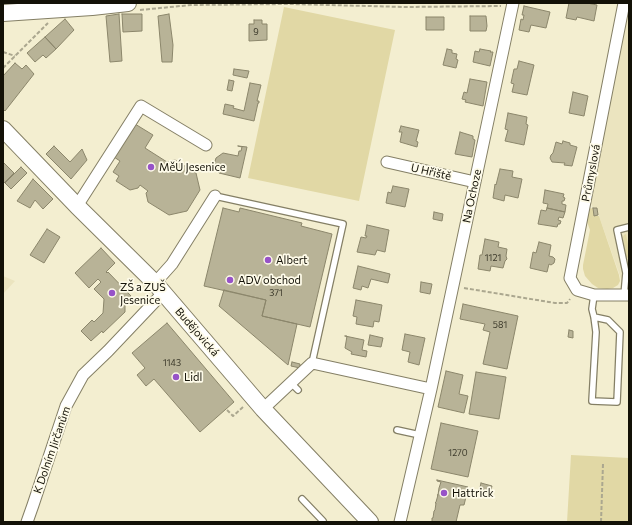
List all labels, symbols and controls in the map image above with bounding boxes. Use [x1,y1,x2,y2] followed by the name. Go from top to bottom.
[253,27,259,37] house number: 9
[579,143,603,203] street label: Průmyslová
[159,160,226,174] place label: MěÚ Jesenice
[410,161,452,183] street label: U Hřiště
[146,162,156,172] marker: MěÚ Jesenice
[460,168,484,224] street label: Na Ochoze
[276,253,308,267] place label: Albert
[485,253,501,263] house number: 1121
[263,255,273,265] marker: Albert
[238,273,301,287] place label: ADV obchod
[225,275,235,285] marker: ADV obchod
[120,280,166,306] place label: ZŠ a ZUŠ Jesenice
[107,288,117,298] marker: ZŠ a ZUŠ Jesenice
[269,288,283,298] house number: 371
[172,305,222,359] street label: Budějovická
[493,320,507,330] house number: 581
[163,358,181,368] house number: 1143
[184,370,202,384] place label: Lidl
[171,372,181,382] marker: Lidl
[31,405,73,495] street label: K Dolním Jirčanům
[448,448,468,458] house number: 1270
[452,486,494,500] place label: Hattrick
[439,488,449,498] marker: Hattrick

